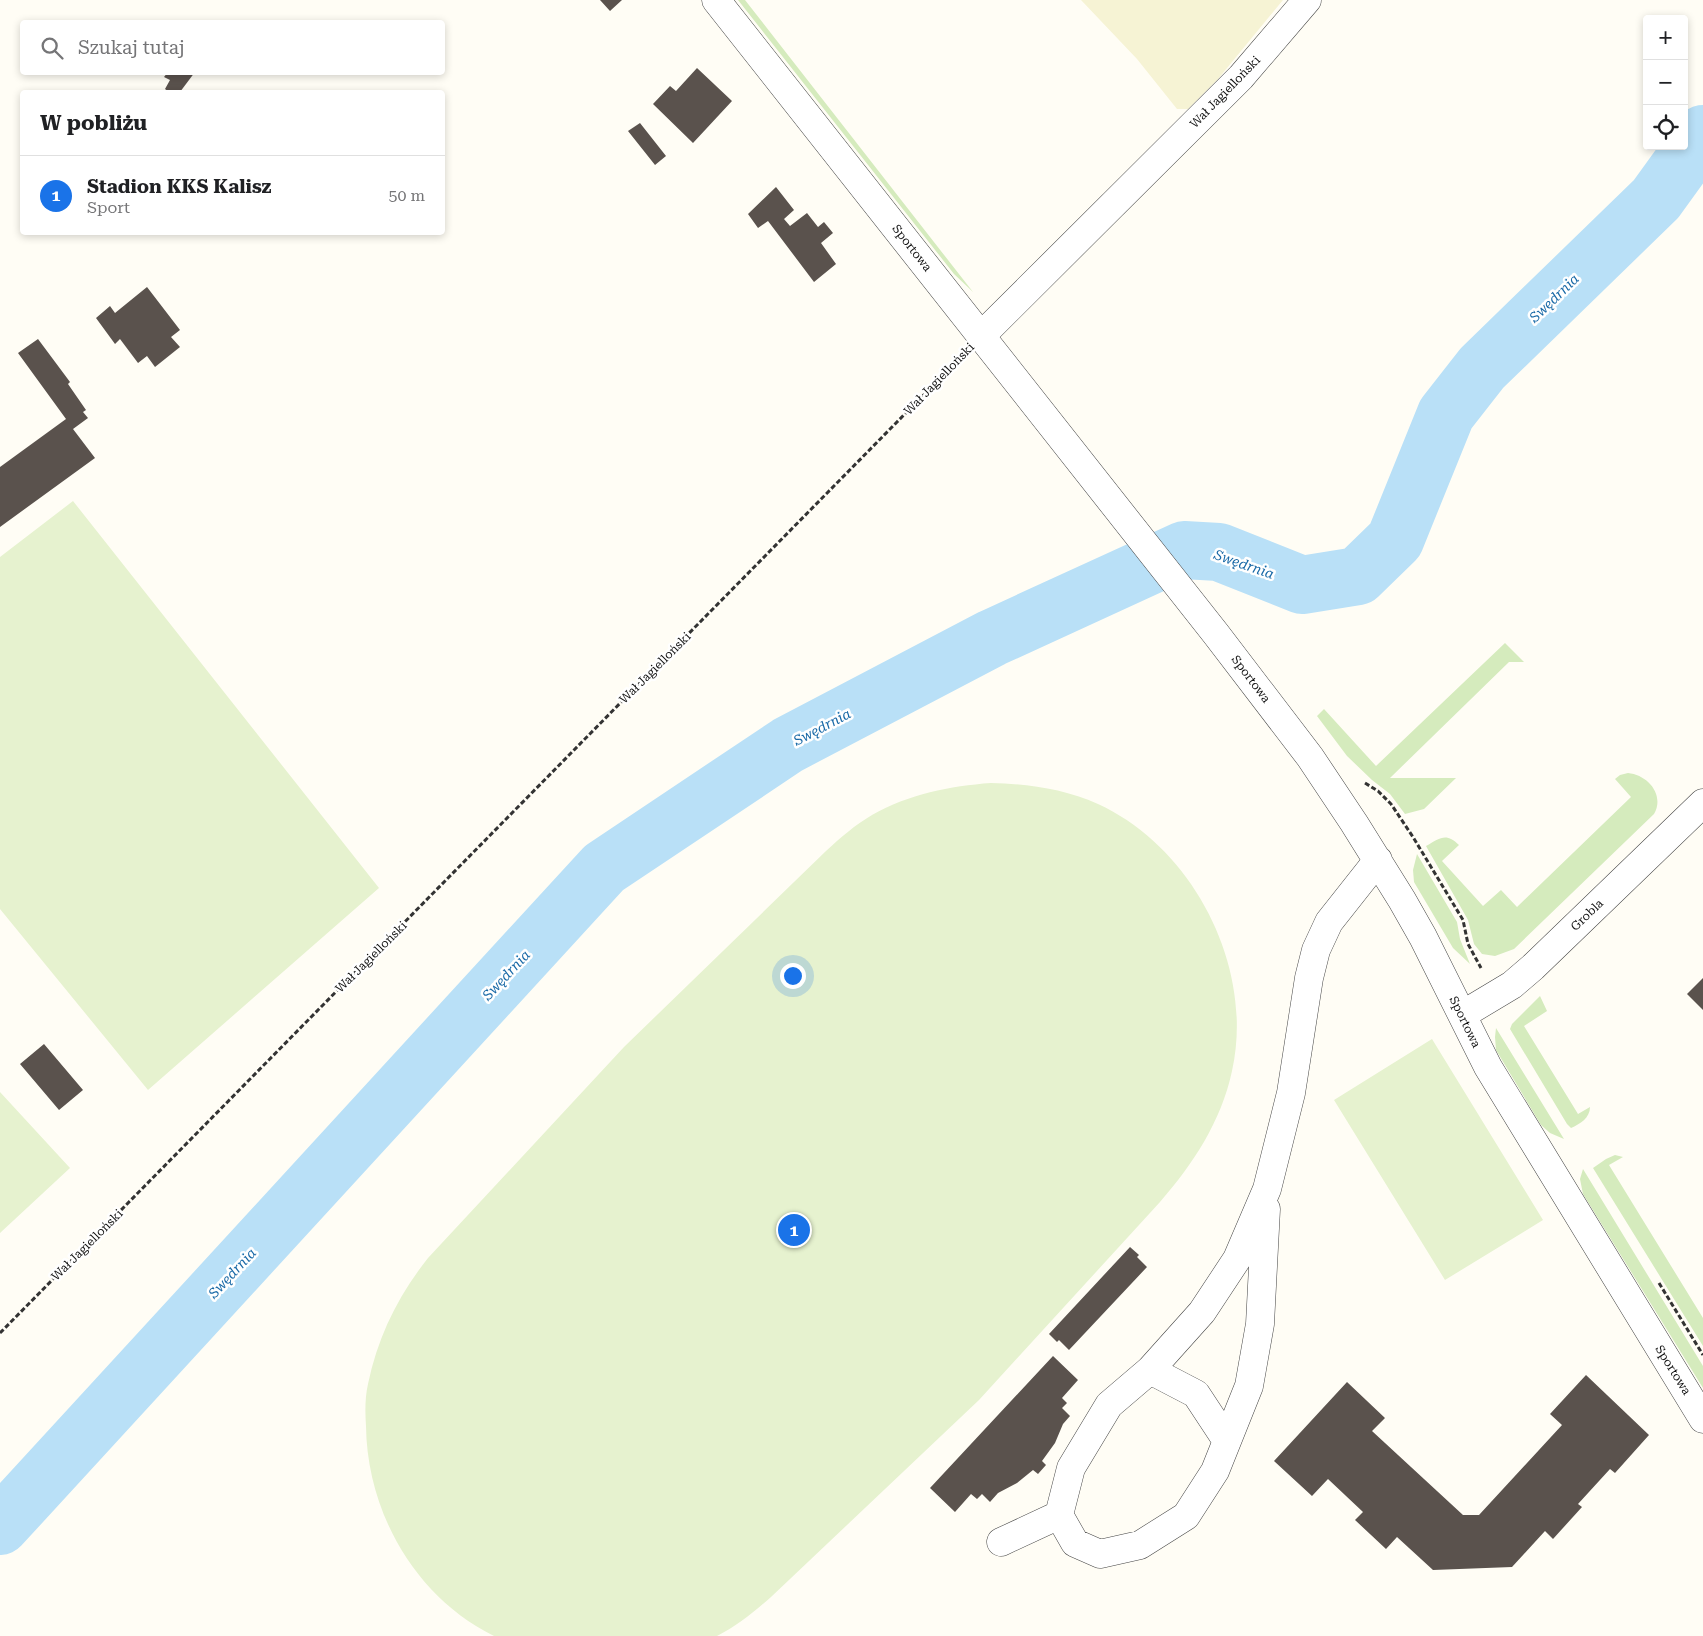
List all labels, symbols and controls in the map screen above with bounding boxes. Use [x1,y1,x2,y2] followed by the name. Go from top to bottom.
[1643,15,1688,150] map controls
[1643,15,1688,60] button: +
[20,20,445,75] search box
[38,34,66,62] icon: search
[78,36,185,59] text: Szukaj tutaj
[1187,53,1263,131] street label: Wał Jagielloński
[1643,60,1688,105] button: −
[1643,105,1688,150] button: locate
[40,111,147,135] text: W pobliżu
[87,175,271,198] text: Stadion KKS Kalisz
[52,186,60,205] text: 1
[388,186,425,205] text: 50 m
[87,198,130,217] text: Sport
[889,222,935,275] street label: Sportowa
[1525,271,1582,326] water label: Swędrnia
[901,340,977,418] street label: Wał Jagielloński
[1211,546,1276,582] water label: Swędrnia
[617,629,694,706] street label: Wał Jagielloński
[1229,653,1274,706] street label: Sportowa
[790,705,853,749] water label: Swędrnia
[1568,896,1606,934] street label: Grobla
[333,918,410,995] street label: Wał Jagielloński
[478,947,533,1004] water label: Swędrnia
[780,963,806,989] your location
[1447,994,1484,1050] street label: Sportowa
[49,1206,126,1283] street label: Wał Jagielloński
[778,1211,810,1249] pin: 1
[204,1245,259,1302] water label: Swędrnia
[1652,1343,1694,1398] street label: Sportowa

